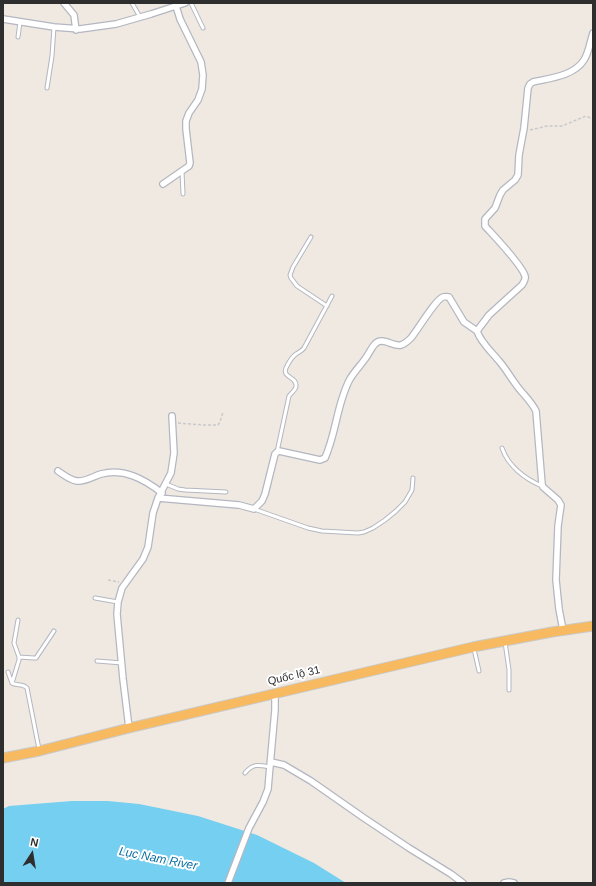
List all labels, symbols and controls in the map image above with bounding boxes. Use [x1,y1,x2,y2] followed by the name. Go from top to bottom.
[267,664,321,688] street label: Quốc lộ 31
[12,834,52,874] north arrow
[29,836,40,849] text: N
[118,844,198,874] water label: Lục Nam River

